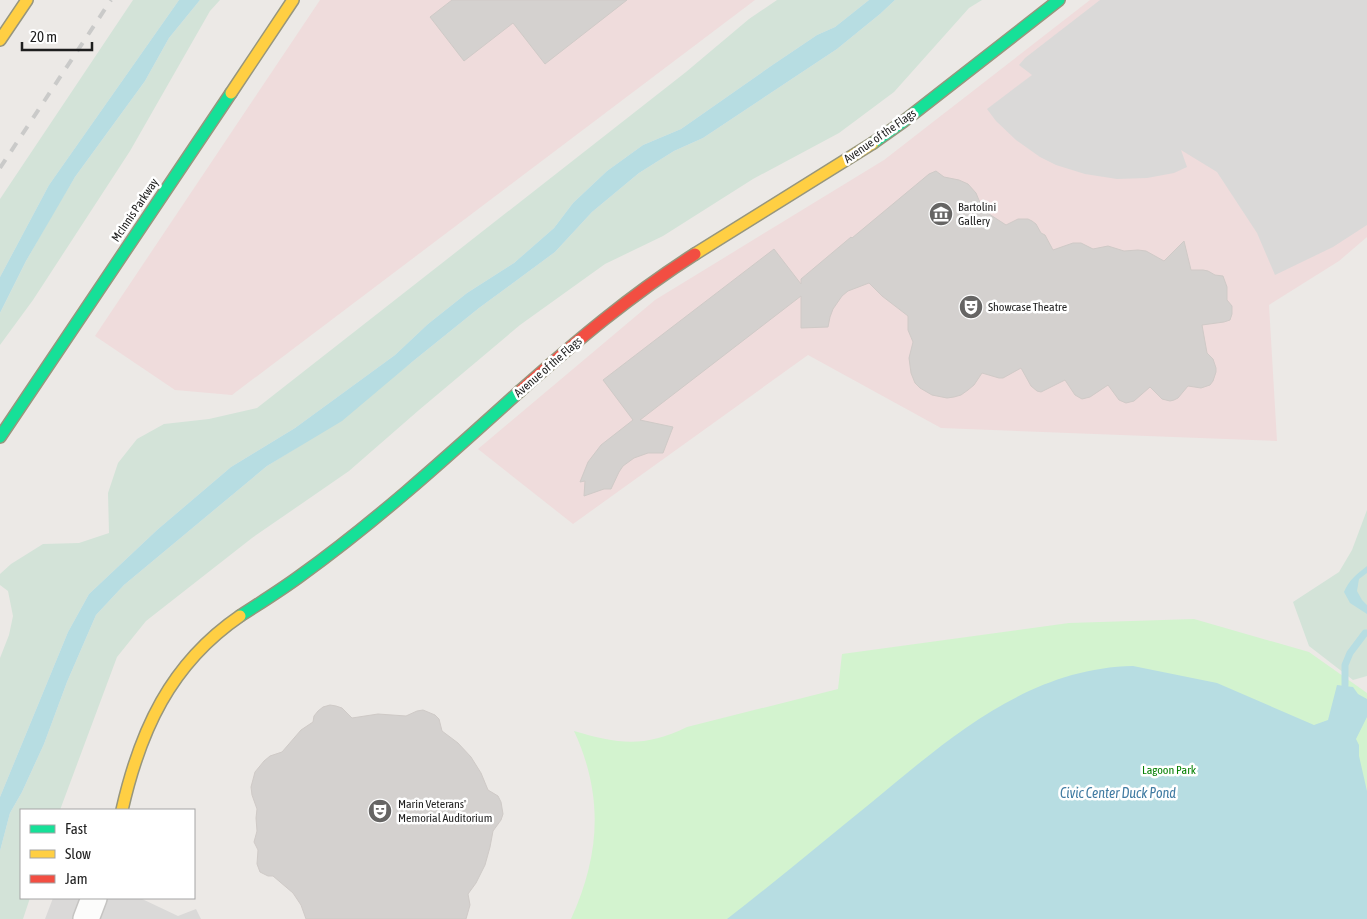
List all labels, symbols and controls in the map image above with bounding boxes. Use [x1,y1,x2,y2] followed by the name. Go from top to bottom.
[22,20,92,52] scale bar
[30,28,57,45] text: 20 m
[841,106,919,166] street label: Avenue of the Flags
[109,176,161,244] street label: McInnis Parkway
[958,200,996,228] place label: Bartolini Gallery
[928,201,954,227] museum icon: Bartolini Gallery
[958,294,984,320] theatre icon: Showcase Theatre
[988,300,1067,314] place label: Showcase Theatre
[511,334,585,400] street label: Avenue of the Flags
[1142,763,1197,777] park label: Lagoon Park
[1060,785,1176,801] water label: Civic Center Duck Pond
[398,797,492,825] place label: Marin Veterans' Memorial Auditorium
[367,798,393,824] theatre icon: Marin Veterans' Memorial Auditorium
[20,809,195,899] legend
[65,820,87,837] text: Fast
[65,845,91,862] text: Slow
[65,870,88,887] text: Jam

